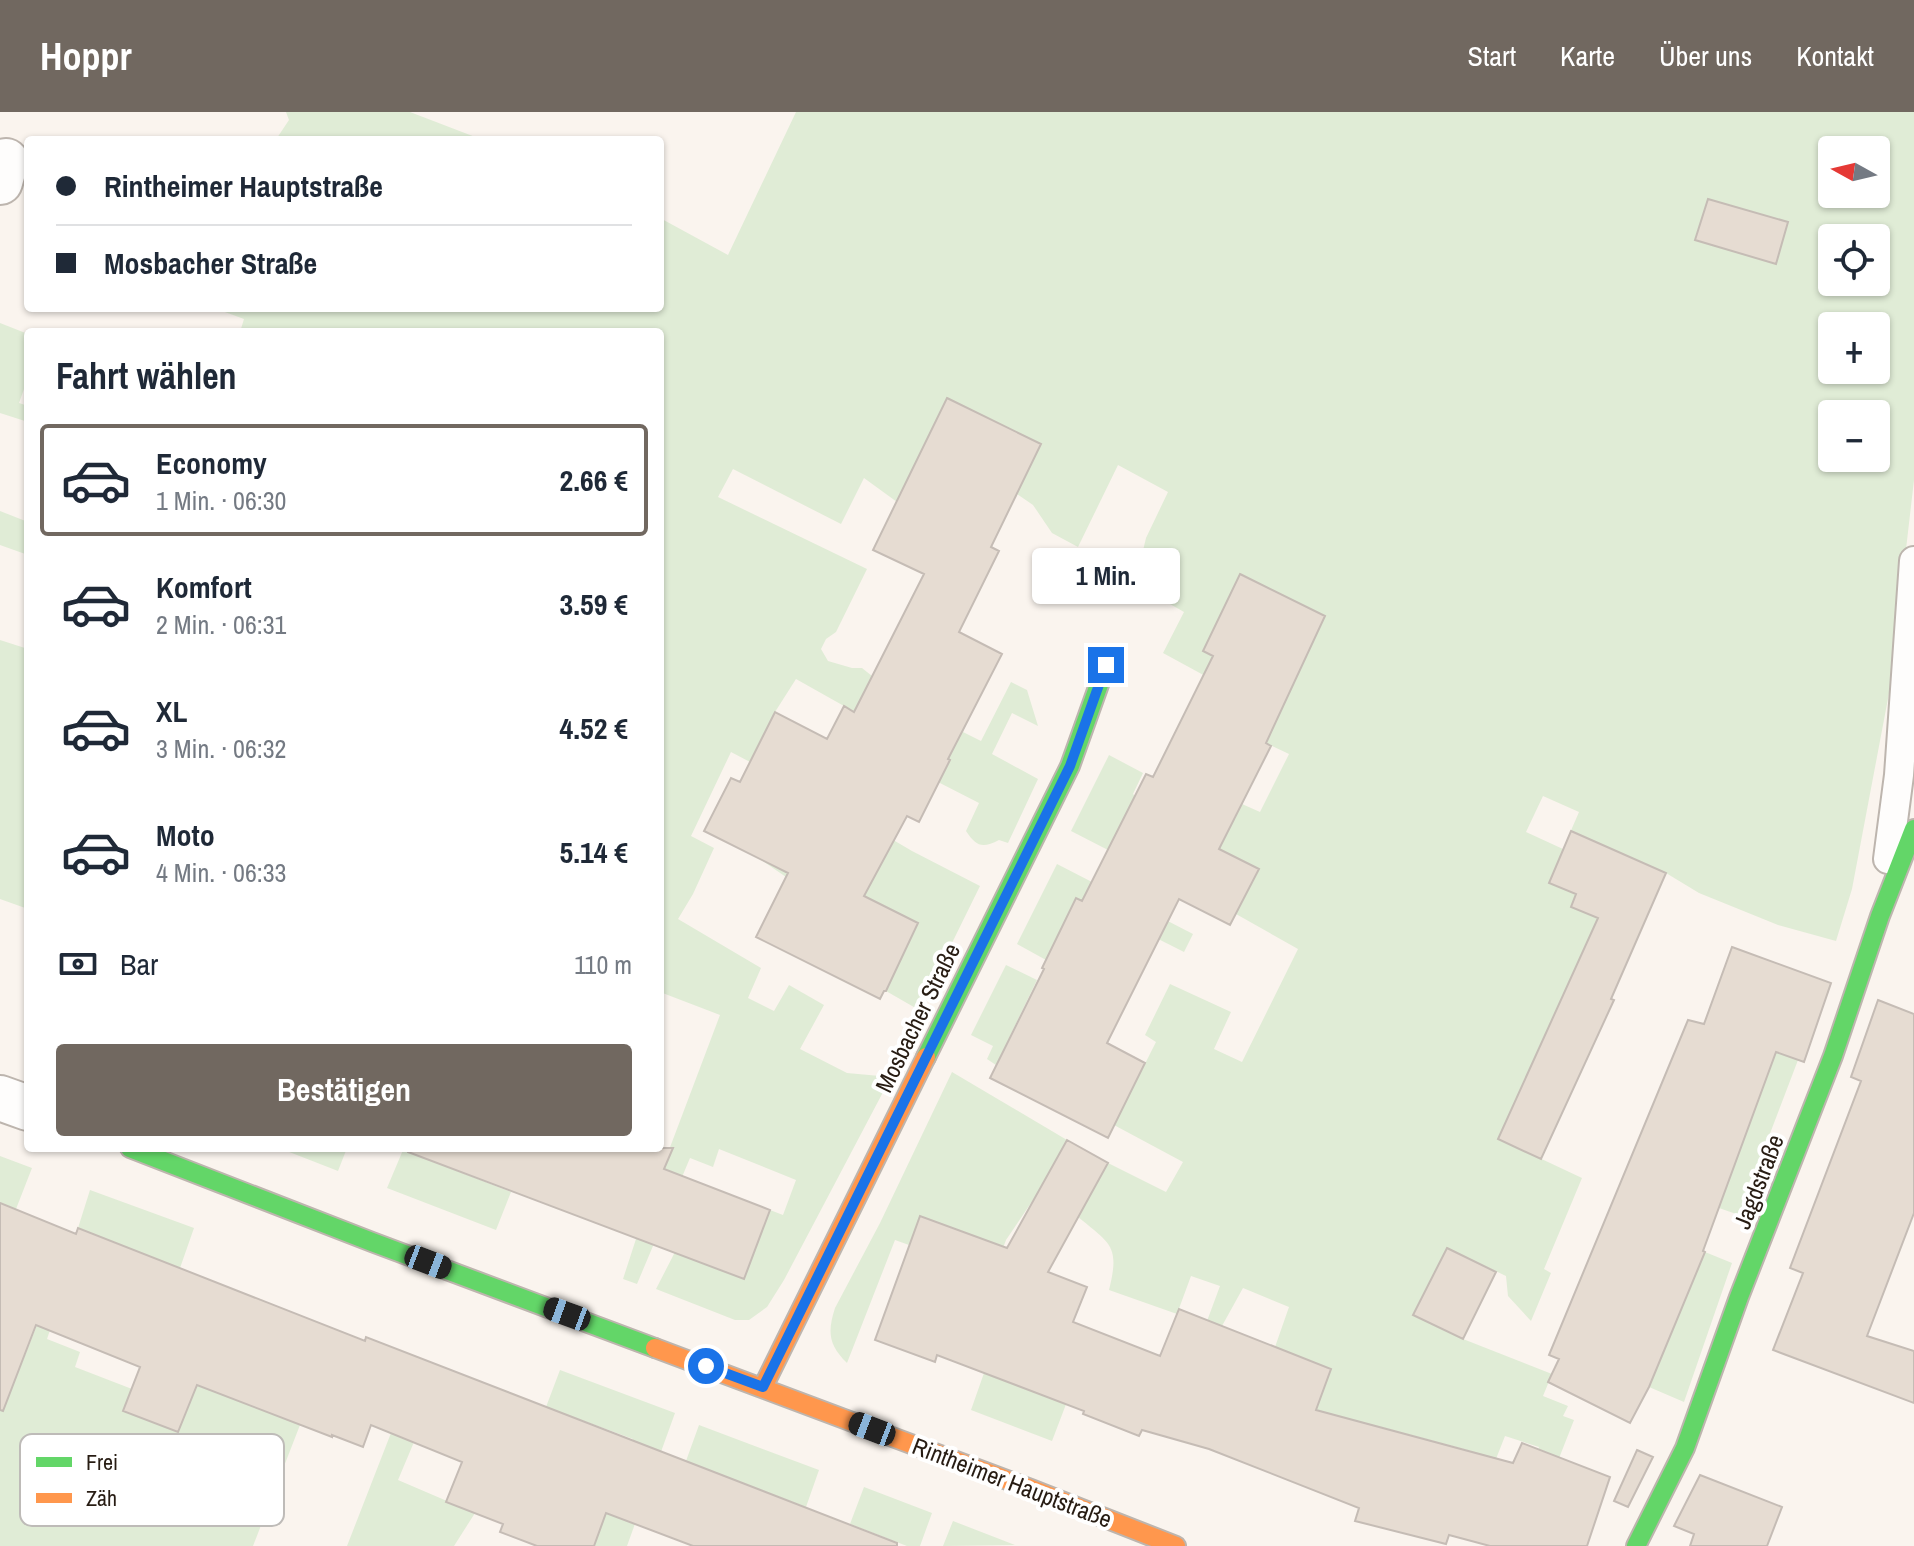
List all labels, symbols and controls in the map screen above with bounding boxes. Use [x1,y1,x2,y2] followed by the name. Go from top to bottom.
[40,31,132,82] text: Hoppr
[1468,37,1516,75] text: Start
[1560,37,1615,75] text: Karte
[1659,37,1752,75] text: Über uns
[1796,37,1874,75] text: Kontakt
[1818,136,1890,208] north arrow
[1818,136,1890,472] map controls
[104,166,383,206] text: Rintheimer Hauptstraße
[1818,224,1890,296] button: locate
[104,243,317,283] text: Mosbacher Straße
[1818,312,1890,384] button: +
[56,352,237,400] text: Fahrt wählen
[1818,400,1890,472] button: −
[156,443,267,483] text: Economy
[60,444,132,516] icon: car
[560,460,628,500] text: 2.66 €
[156,483,286,518] text: 1 Min. · 06:30
[1032,549,1180,605] callout: 1 Min.
[1076,558,1136,593] text: 1 Min.
[156,567,252,607] text: Komfort
[60,568,132,640] icon: car
[560,584,628,624] text: 3.59 €
[156,607,286,642] text: 2 Min. · 06:31
[1088,647,1124,683] route end
[156,691,187,731] text: XL
[60,692,132,764] icon: car
[560,708,628,748] text: 4.52 €
[156,731,286,766] text: 3 Min. · 06:32
[156,815,215,855] text: Moto
[60,816,132,888] icon: car
[560,832,628,872] text: 5.14 €
[156,855,286,890] text: 4 Min. · 06:33
[867,938,967,1097] street label: Mosbacher Straße
[56,942,100,986] icon: cash
[120,944,158,984] text: Bar
[574,947,632,982] text: 110 m
[56,1044,632,1136] button: Bestätigen
[1725,1130,1791,1233] street label: Jagdstraße
[401,1242,455,1282] car
[540,1295,594,1333] car
[688,1348,724,1384] route start
[845,1409,899,1449] car
[908,1429,1117,1535] street label: Rintheimer Hauptstraße
[20,1434,284,1526] legend
[86,1447,118,1477] text: Frei
[86,1483,117,1513] text: Zäh

